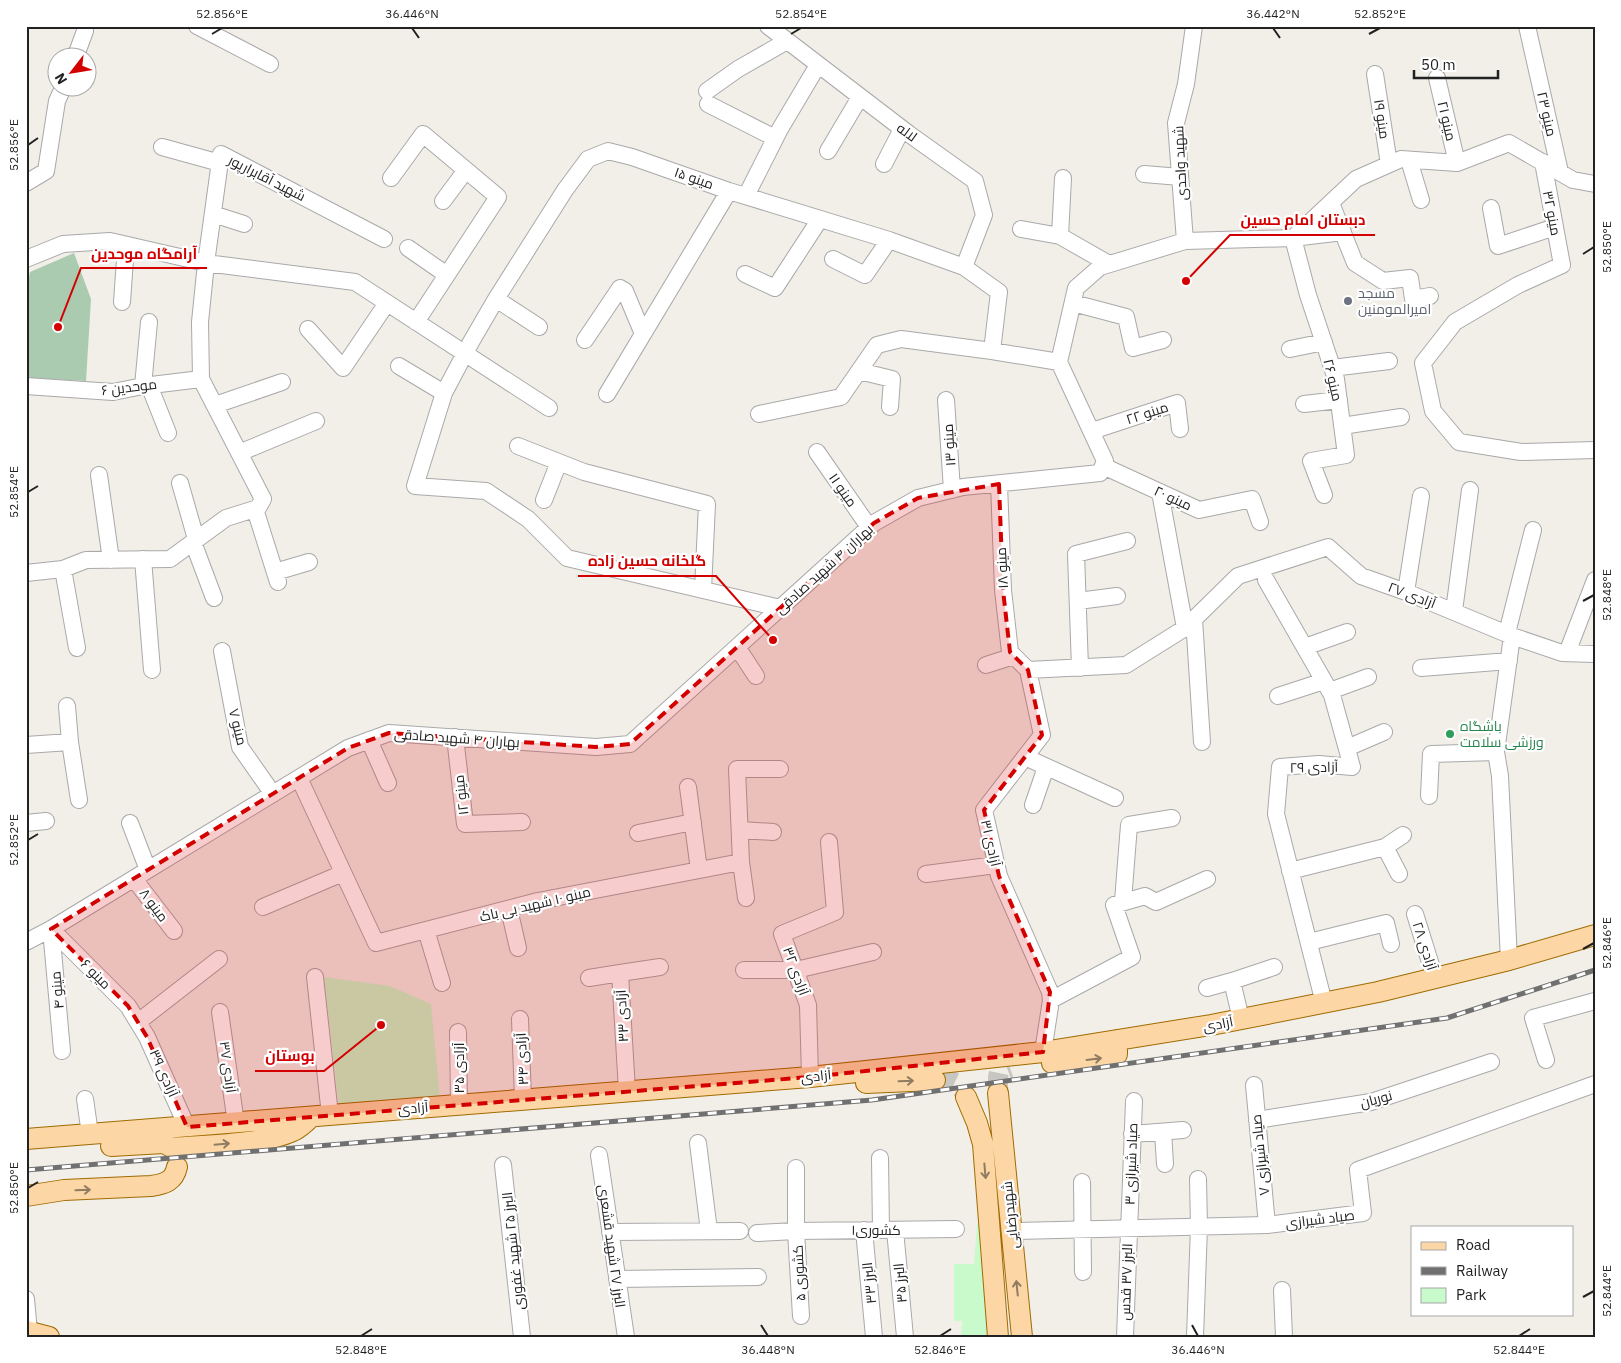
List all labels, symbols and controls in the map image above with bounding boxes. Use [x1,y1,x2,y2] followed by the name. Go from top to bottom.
[196,6,248,21] text: 52.856°E
[385,6,439,21] text: 36.446°N
[775,6,827,21] text: 52.854°E
[1246,6,1300,21] text: 36.442°N
[1354,6,1406,21] text: 52.852°E
[48,48,98,98] north arrow
[1414,48,1497,80] scale bar
[1421,55,1456,74] text: 50 m
[51,70,71,88] text: N
[1533,90,1561,138] street label: مینو ۲۳
[1370,98,1394,140] street label: مینو ۱۹
[1434,99,1460,143] street label: مینو ۲۱
[6,119,21,171] text: 52.856°E
[893,119,921,145] street label: لاله
[1169,125,1191,201] street label: شهید واحدی
[224,150,309,206] street label: شهید آقابرارپور
[672,163,716,193] street label: مینو ۱۵
[1539,189,1565,237] street label: مینو ۳۲
[1230,205,1375,235] callout: دبستان امام حسین
[1241,210,1365,230] text: دبستان امام حسین
[1599,221,1614,273] text: 52.850°E
[81,238,207,268] callout: آرامگاه موحدین
[91,244,197,263] text: آرامگاه موحدین
[1358,284,1431,318] place label: مسجد امیرالمومنین
[1342,295,1354,307] marker: مسجد امیرالمومنین
[1319,357,1347,403] street label: مینو ۲۶
[100,375,158,399] street label: موحدین ۶
[1124,398,1170,428] street label: مینو ۲۲
[939,423,959,467] street label: مینو ۱۳
[6,466,21,518] text: 52.854°E
[825,470,861,510] street label: مینو ۱۱
[1151,481,1195,515] street label: مینو ۲۰
[771,520,877,618] street label: بهاران ۴ شهید صادقی
[578,546,716,576] callout: گلخانه حسین زاده
[992,547,1012,589] street label: مینو ۱۸
[588,551,706,570] text: گلخانه حسین زاده
[1599,569,1614,621] text: 52.848°E
[1385,578,1439,612] street label: آزادی ۲۷
[225,707,251,747] street label: مینو ۷
[1460,717,1544,751] place label: باشگاه ورزشی سلامت
[394,725,520,751] street label: بهاران ۴ شهید صادقی
[1444,728,1456,740] marker: باشگاه ورزشی سلامت
[1290,758,1339,776] street label: آزادی ۲۹
[450,774,472,816] street label: مینو ۱۲
[6,814,21,866] text: 52.852°E
[977,818,1005,868] street label: آزادی ۳۱
[478,882,592,926] street label: مینو ۱۰ شهید بی باک
[136,885,172,925] street label: مینو ۸
[1599,917,1614,969] text: 52.846°E
[1409,919,1441,973] street label: آزادی ۲۸
[779,944,813,998] street label: آزادی ۳۲
[77,955,115,993] street label: مینو ۶
[46,970,68,1010] street label: مینو ۴
[612,989,632,1043] street label: آزادی ۳۳
[1201,1012,1235,1036] street label: آزادی
[512,1032,532,1086] street label: آزادی ۳۴
[215,1040,241,1094] street label: آزادی ۳۷
[255,1041,324,1071] callout: بوستان
[450,1042,468,1093] street label: آزادی ۳۵
[145,1046,183,1100] street label: آزادی ۳۹
[265,1046,315,1065] text: بوستان
[1085,1054,1101,1064] one-way arrow
[800,1065,832,1087] street label: آزادی
[897,1077,913,1086] one-way arrow
[1358,1086,1394,1112] street label: نوریان
[397,1098,429,1118] street label: آزادی
[1247,1113,1273,1197] street label: صیاد شیرازی ۷
[1121,1122,1141,1206] street label: صیاد شیرازی ۳
[213,1139,229,1148] one-way arrow
[6,1162,21,1214] text: 52.850°E
[980,1163,990,1179] one-way arrow
[998,1180,1022,1250] street label: شهیدرضایی
[594,1183,630,1309] street label: البرز ۲۷ شهید قشعری
[74,1185,91,1195] one-way arrow
[498,1191,528,1311] street label: البرز ۲۵ شهید غفوری
[1284,1206,1356,1232] street label: صیاد شیرازی
[851,1221,901,1239] street label: کشوری۱
[1411,1226,1574,1316] legend
[1456,1235,1491,1254] text: Road
[1116,1243,1136,1321] street label: البرز ۳۷ قدس
[789,1245,809,1301] street label: کشوری ۵
[858,1261,880,1305] street label: البرز ۳۳
[1456,1261,1509,1280] text: Railway
[889,1262,911,1304] street label: البرز ۳۵
[1599,1265,1614,1317] text: 52.844°E
[1012,1281,1022,1297] one-way arrow
[1456,1285,1486,1304] text: Park
[335,1342,387,1357] text: 52.848°E
[741,1342,795,1357] text: 36.448°N
[914,1342,966,1357] text: 52.846°E
[1171,1342,1225,1357] text: 36.446°N
[1493,1342,1545,1357] text: 52.844°E

